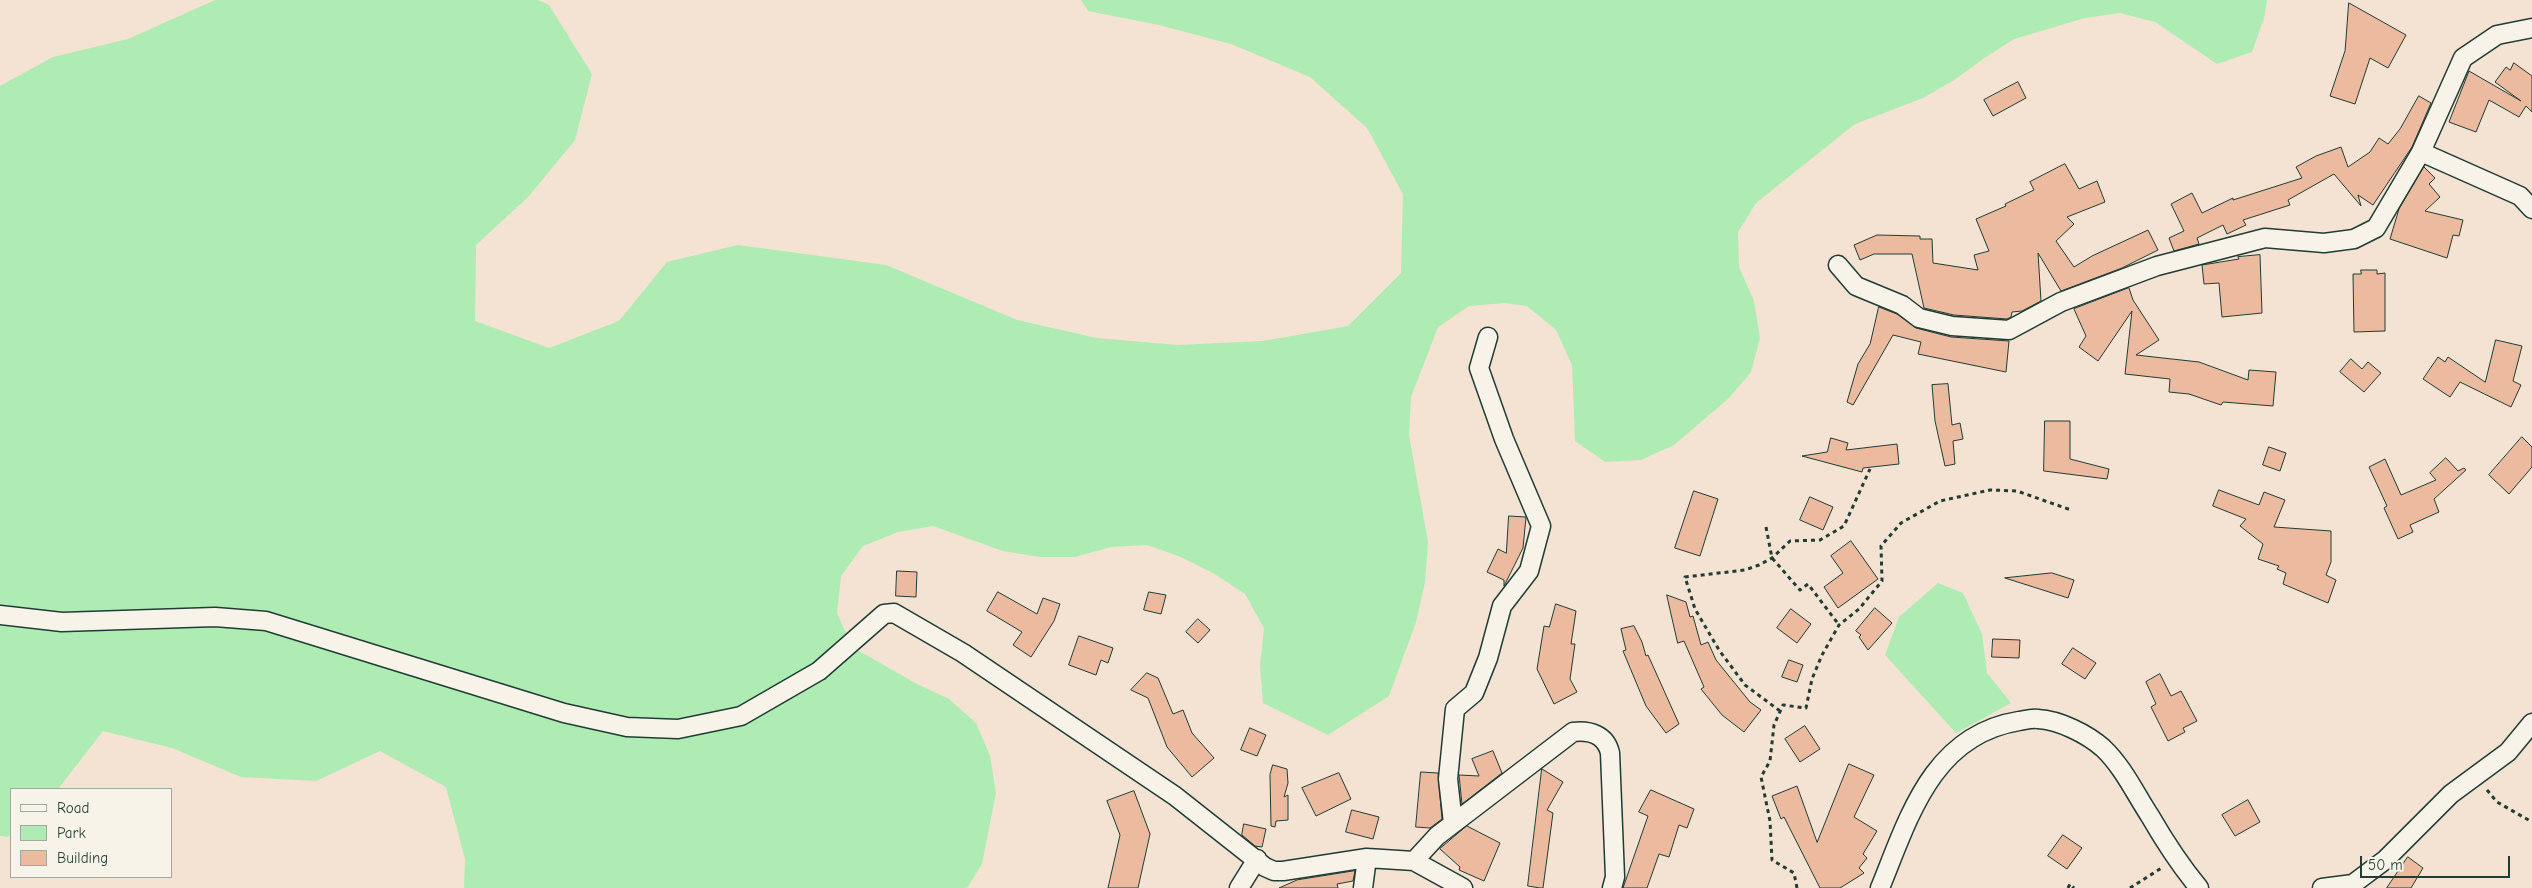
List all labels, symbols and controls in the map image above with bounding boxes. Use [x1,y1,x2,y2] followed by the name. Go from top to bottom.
[10,788,172,878] legend
[57,799,89,817] text: Road
[57,824,86,842] text: Park
[2362,846,2512,878] scale bar
[57,849,108,867] text: Building
[2368,856,2403,874] text: 50 m

